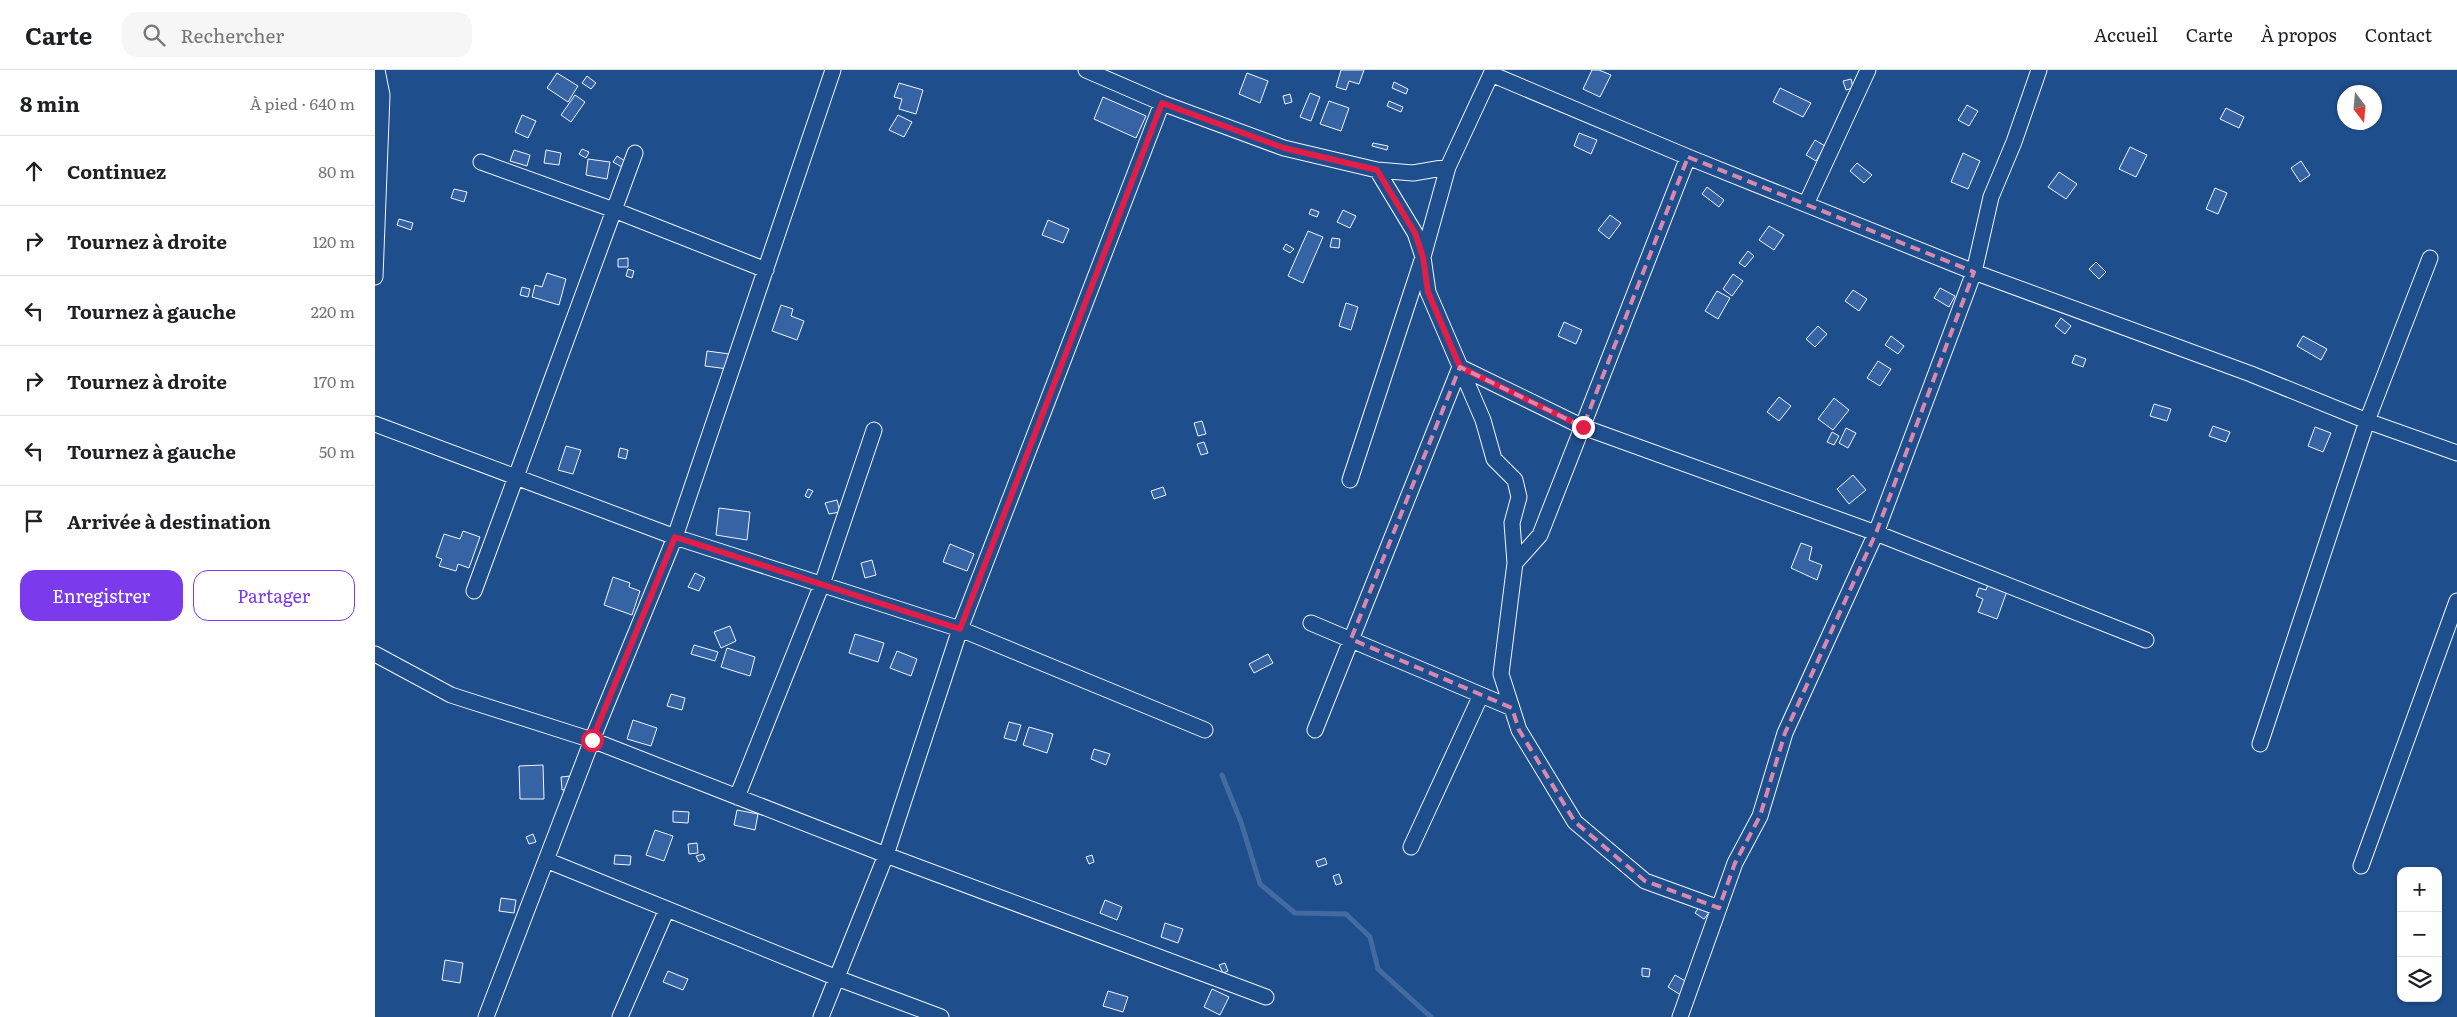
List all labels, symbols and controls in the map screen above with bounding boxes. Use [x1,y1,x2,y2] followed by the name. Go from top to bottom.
[122,12,472,57] search box
[25,17,92,52] text: Carte
[140,21,168,49] icon: search
[180,21,284,49] text: Rechercher
[2094,21,2158,48] text: Accueil
[2186,21,2233,48] text: Carte
[2261,21,2337,48] text: À propos
[2365,21,2432,48] text: Contact
[2337,85,2382,130] north arrow
[20,87,80,118] text: 8 min
[250,91,355,115] text: À pied · 640 m
[20,157,48,185] icon: ahead
[67,157,166,185] text: Continuez
[318,159,355,183] text: 80 m
[20,227,48,255] icon: right
[67,227,227,255] text: Tournez à droite
[312,229,355,253] text: 120 m
[20,297,48,325] icon: left
[67,297,236,325] text: Tournez à gauche
[311,299,355,323] text: 220 m
[20,367,48,395] icon: right
[67,367,227,395] text: Tournez à droite
[313,369,355,393] text: 170 m
[1572,416,1595,439] route end
[20,437,48,465] icon: left
[67,437,236,465] text: Tournez à gauche
[319,439,355,463] text: 50 m
[20,507,48,535] icon: arrive
[67,507,271,535] text: Arrivée à destination
[20,570,183,621] button: Enregistrer
[193,570,355,621] button: Partager
[581,729,604,752] route start
[2397,867,2442,1002] map controls
[2397,867,2442,912] button: +
[2397,912,2442,957] button: −
[2397,957,2442,1002] button: layers

